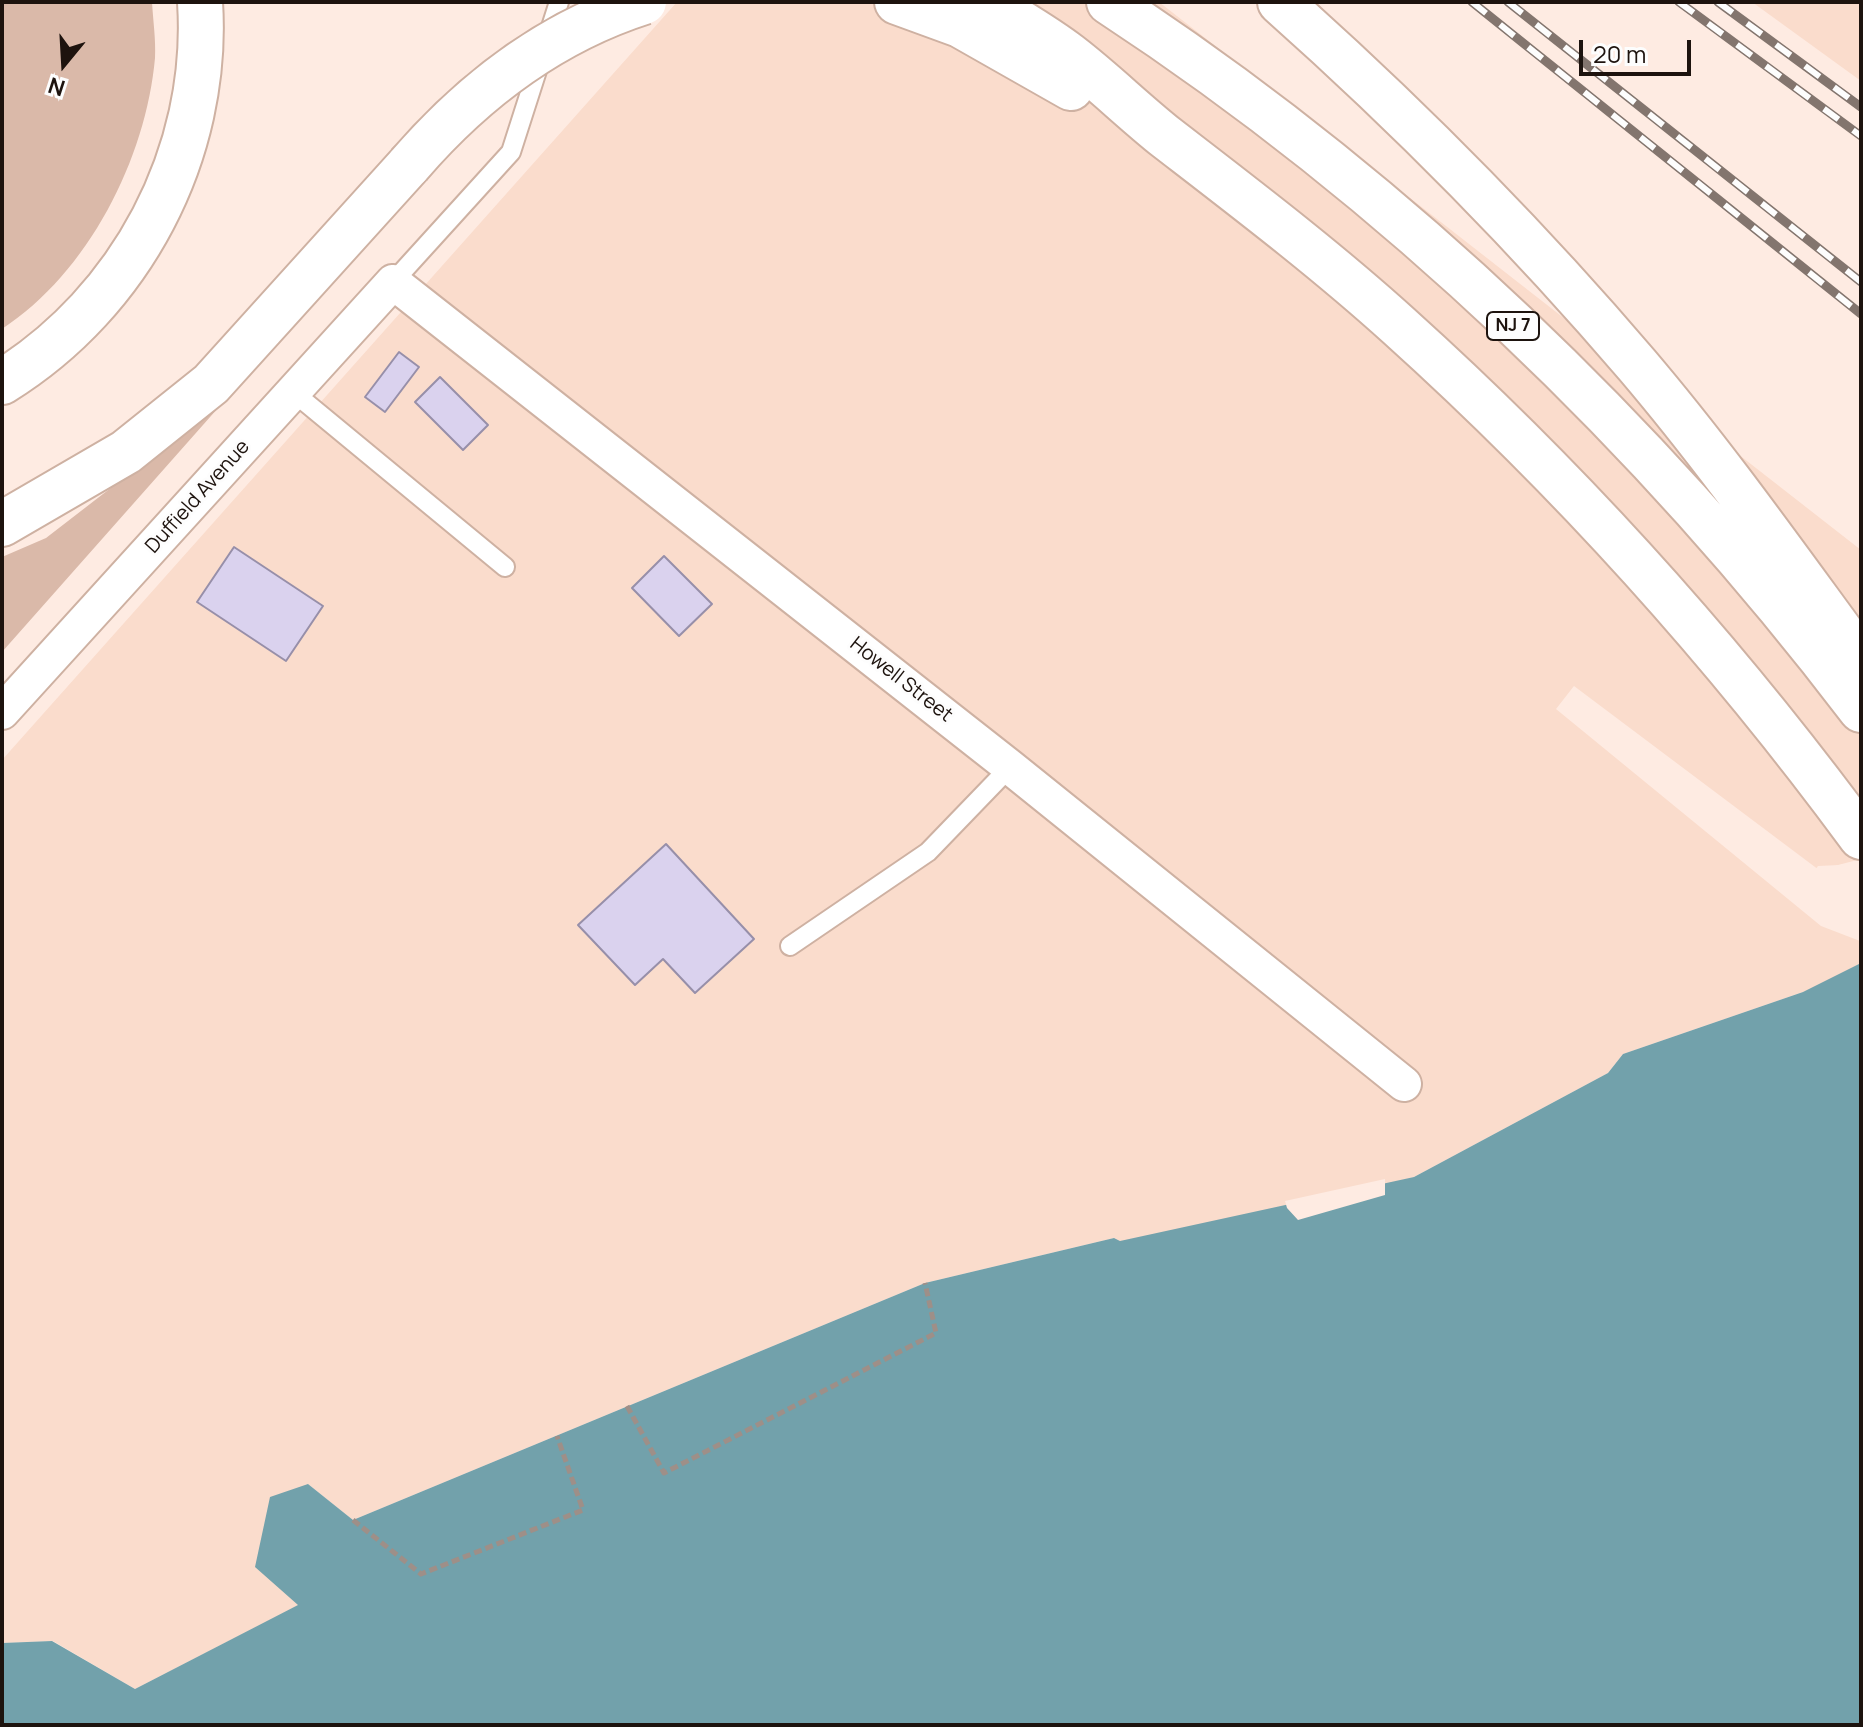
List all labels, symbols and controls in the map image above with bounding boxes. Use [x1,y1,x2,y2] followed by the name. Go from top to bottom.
[24,24,104,104] north arrow
[1583,24,1695,74] scale bar
[1593,37,1646,70] text: 20 m
[44,70,69,104] text: N
[1487,312,1539,340] road number: NJ 7
[141,435,255,559] street label: Duffield Avenue
[845,632,957,728] street label: Howell Street

